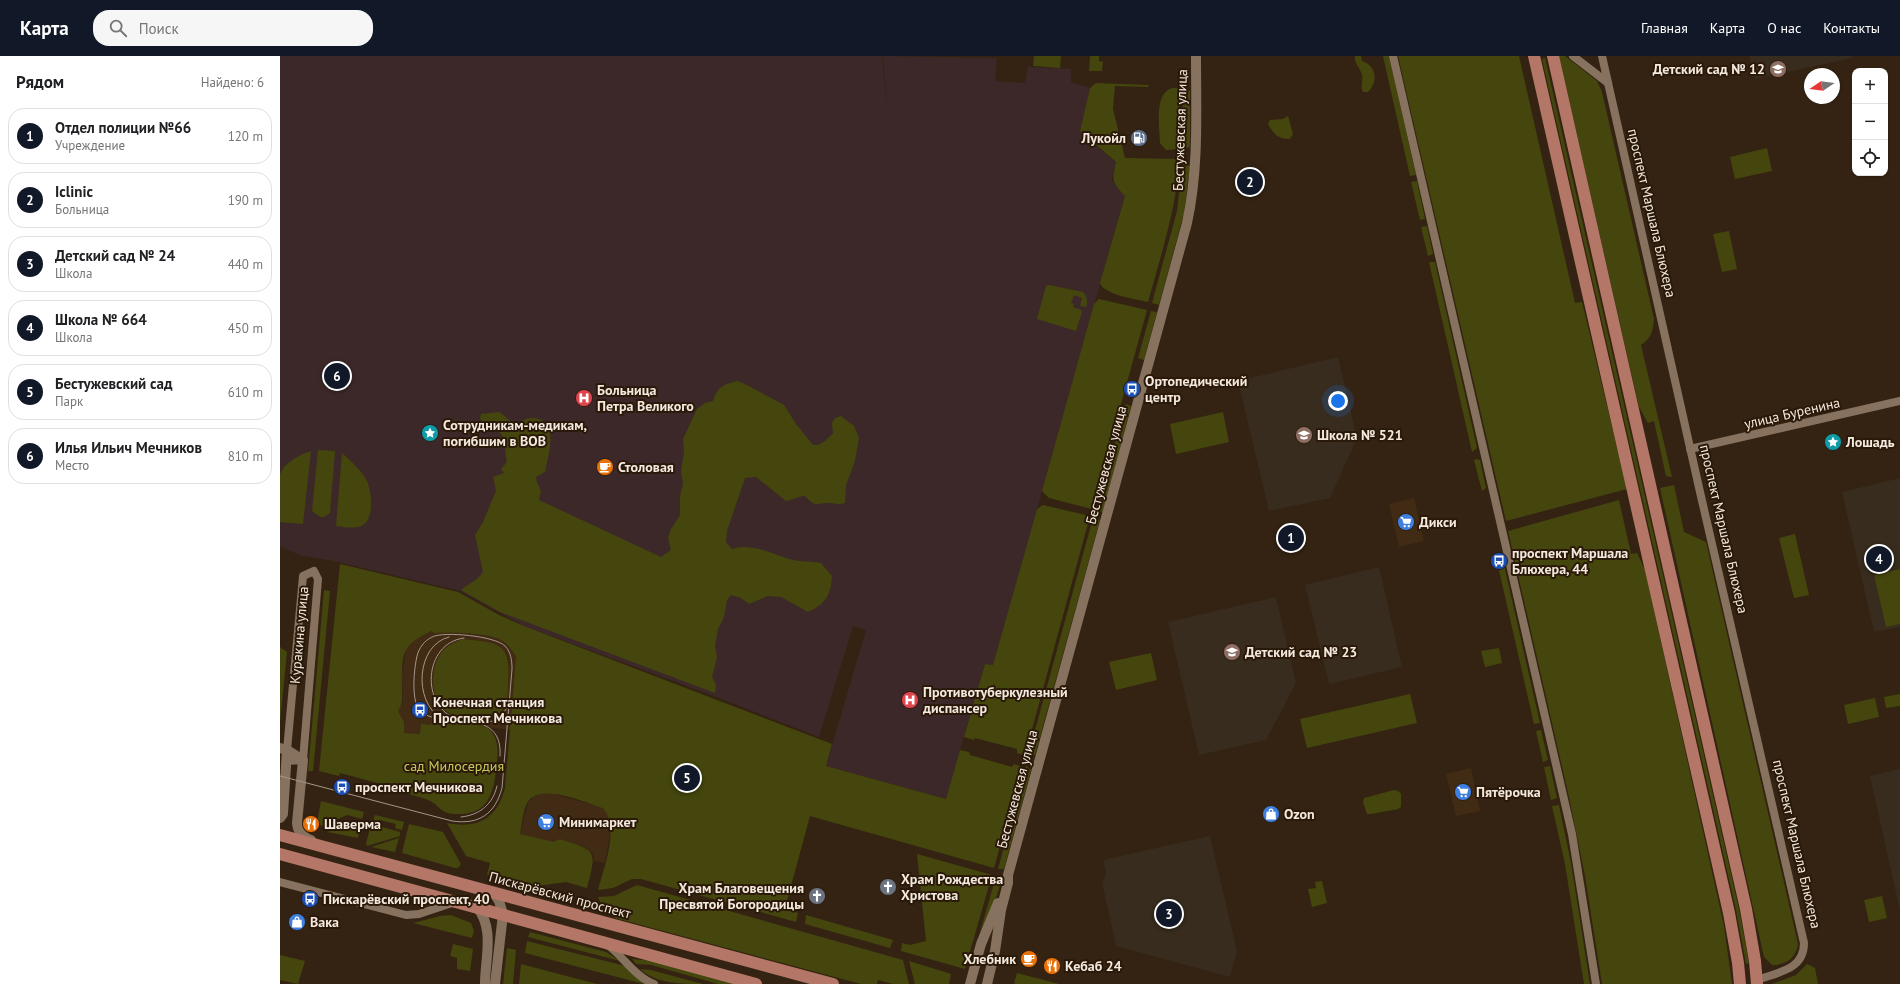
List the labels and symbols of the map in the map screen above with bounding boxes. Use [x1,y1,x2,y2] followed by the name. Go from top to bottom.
[1768,59,1788,79] school or university icon: Детский сад № 12
[1653,60,1765,78] place label: Детский сад № 12
[1804,68,1840,104] north arrow
[1169,69,1191,191] street label: Бестужевская улица
[1624,127,1680,299] street label: проспект Маршала Блюхера
[1129,128,1149,148] fuel station icon: Лукойл
[1081,129,1126,147] place label: Лукойл
[1237,167,1263,197] pin: 2
[324,361,350,391] pin: 6
[1145,372,1247,406] place label: Ортопедический центр
[1122,379,1142,399] bus stop icon: Ортопедический центр
[597,381,694,415] place label: Больница Петра Великого
[574,388,594,408] hospital icon: Больница Петра Великого
[1328,391,1348,411] your location
[1742,393,1842,433] street label: улица Буренина
[1082,404,1130,526] street label: Бестужевская улица
[443,416,587,450] place label: Сотрудникам-медикам, погибшим в ВОВ
[420,423,440,443] place icon: Сотрудникам-медикам, погибшим в ВОВ
[1294,425,1314,445] school or university icon: Школа № 521
[1317,426,1403,444] place label: Школа № 521
[1823,432,1843,452] place icon: Лошадь
[1845,433,1895,451] place label: Лошадь
[1696,443,1752,615] street label: проспект Маршала Блюхера
[595,457,615,477] cafe icon: Столовая
[618,458,674,476] place label: Столовая
[1396,512,1416,532] supermarket icon: Дикси
[1419,513,1457,531] place label: Дикси
[1278,523,1304,553] pin: 1
[1512,544,1628,578] place label: проспект Маршала Блюхера, 44
[1866,544,1892,574] pin: 4
[1489,551,1509,571] bus stop icon: проспект Маршала Блюхера, 44
[286,585,312,684] street label: Куракина улица
[1222,642,1242,662] school or university icon: Детский сад № 23
[1245,643,1357,661] place label: Детский сад № 23
[922,683,1068,717] place label: Противотуберкулезный диспансер
[900,690,920,710] hospital icon: Противотуберкулезный диспансер
[433,693,562,727] place label: Конечная станция Проспект Мечникова
[410,700,430,720] bus stop icon: Конечная станция Проспект Мечникова
[993,728,1041,850] street label: Бестужевская улица
[404,757,504,775] park label: сад Милосердия
[1769,758,1825,930] street label: проспект Маршала Блюхера
[674,763,700,793] pin: 5
[332,777,352,797] bus stop icon: проспект Мечникова
[355,778,483,796] place label: проспект Мечникова
[1453,782,1473,802] supermarket icon: Пятёрочка
[1476,783,1541,801] place label: Пятёрочка
[1261,804,1281,824] shop icon: Ozon
[1284,805,1315,823] place label: Ozon
[536,812,556,832] supermarket icon: Минимаркет
[559,813,637,831] place label: Минимаркет
[301,814,321,834] restaurant icon: Шаверма
[324,815,381,833] place label: Шаверма
[487,867,633,923] street label: Пискарёвский проспект
[901,870,1003,904] place label: Храм Рождества Христова
[878,877,898,897] church icon: Храм Рождества Христова
[659,879,804,913] place label: Храм Благовещения Пресвятой Богородицы
[807,886,827,906] church icon: Храм Благовещения Пресвятой Богородицы
[300,889,320,909] bus stop icon: Пискарёвский проспект, 40
[323,890,490,908] place label: Пискарёвский проспект, 40
[1156,899,1182,929] pin: 3
[287,912,307,932] shop icon: Вака
[310,913,339,931] place label: Вака
[1019,949,1039,969] cafe icon: Хлебник
[963,950,1016,968] place label: Хлебник
[1042,956,1062,976] restaurant icon: Кебаб 24
[1065,957,1122,975] place label: Кебаб 24

